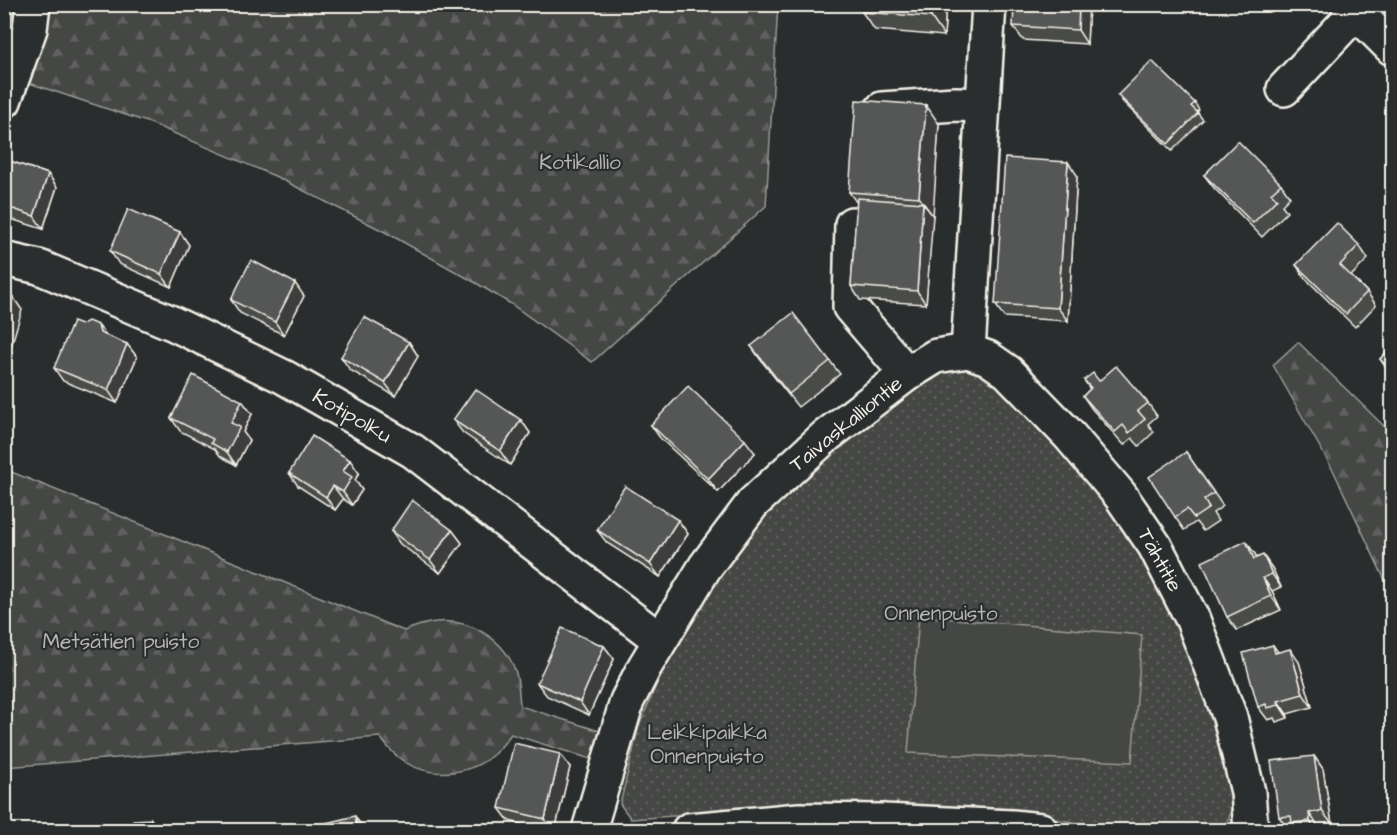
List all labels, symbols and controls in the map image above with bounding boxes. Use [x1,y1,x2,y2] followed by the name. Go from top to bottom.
[539,148,621,177] park label: Kotikallio
[783,369,909,479] street label: Taivaskalliontie
[307,382,397,451] street label: Kotipolku
[1131,523,1189,597] street label: Tähtitie
[884,599,998,629] park label: Onnenpuisto
[43,627,200,657] park label: Metsätien puisto
[647,718,767,772] park label: Leikkipaikka Onnenpuisto

